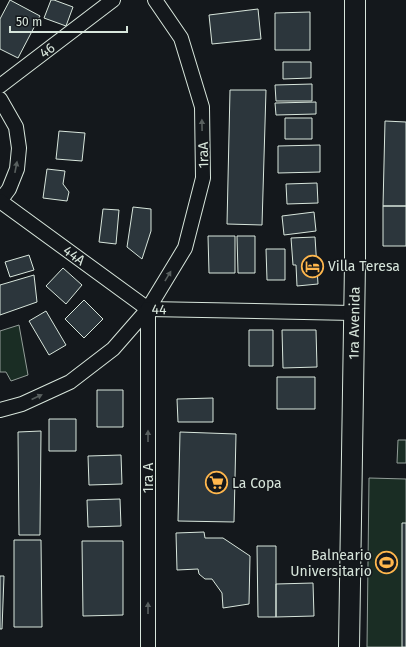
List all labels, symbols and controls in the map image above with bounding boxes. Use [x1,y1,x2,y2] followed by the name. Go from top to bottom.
[10,8,127,34] scale bar
[16,15,42,29] text: 50 m
[36,39,58,62] street label: 46
[199,118,205,131] one-way arrow
[195,142,212,168] street label: 1raA
[14,160,20,173] one-way arrow
[60,242,88,269] street label: 44A
[299,253,325,279] hotel icon: Villa Teresa
[328,258,400,275] place label: Villa Teresa
[165,270,172,282] one-way arrow
[345,286,364,360] street label: 1ra Avenida
[151,301,167,318] street label: 44
[31,394,42,400] one-way arrow
[145,429,151,442] one-way arrow
[140,463,157,493] street label: 1ra A
[204,470,230,496] supermarket icon: La Copa
[232,475,282,492] place label: La Copa
[290,547,372,580] place label: Balneario Universitario
[374,550,400,576] sports icon: Balneario Universitario
[145,601,151,614] one-way arrow

